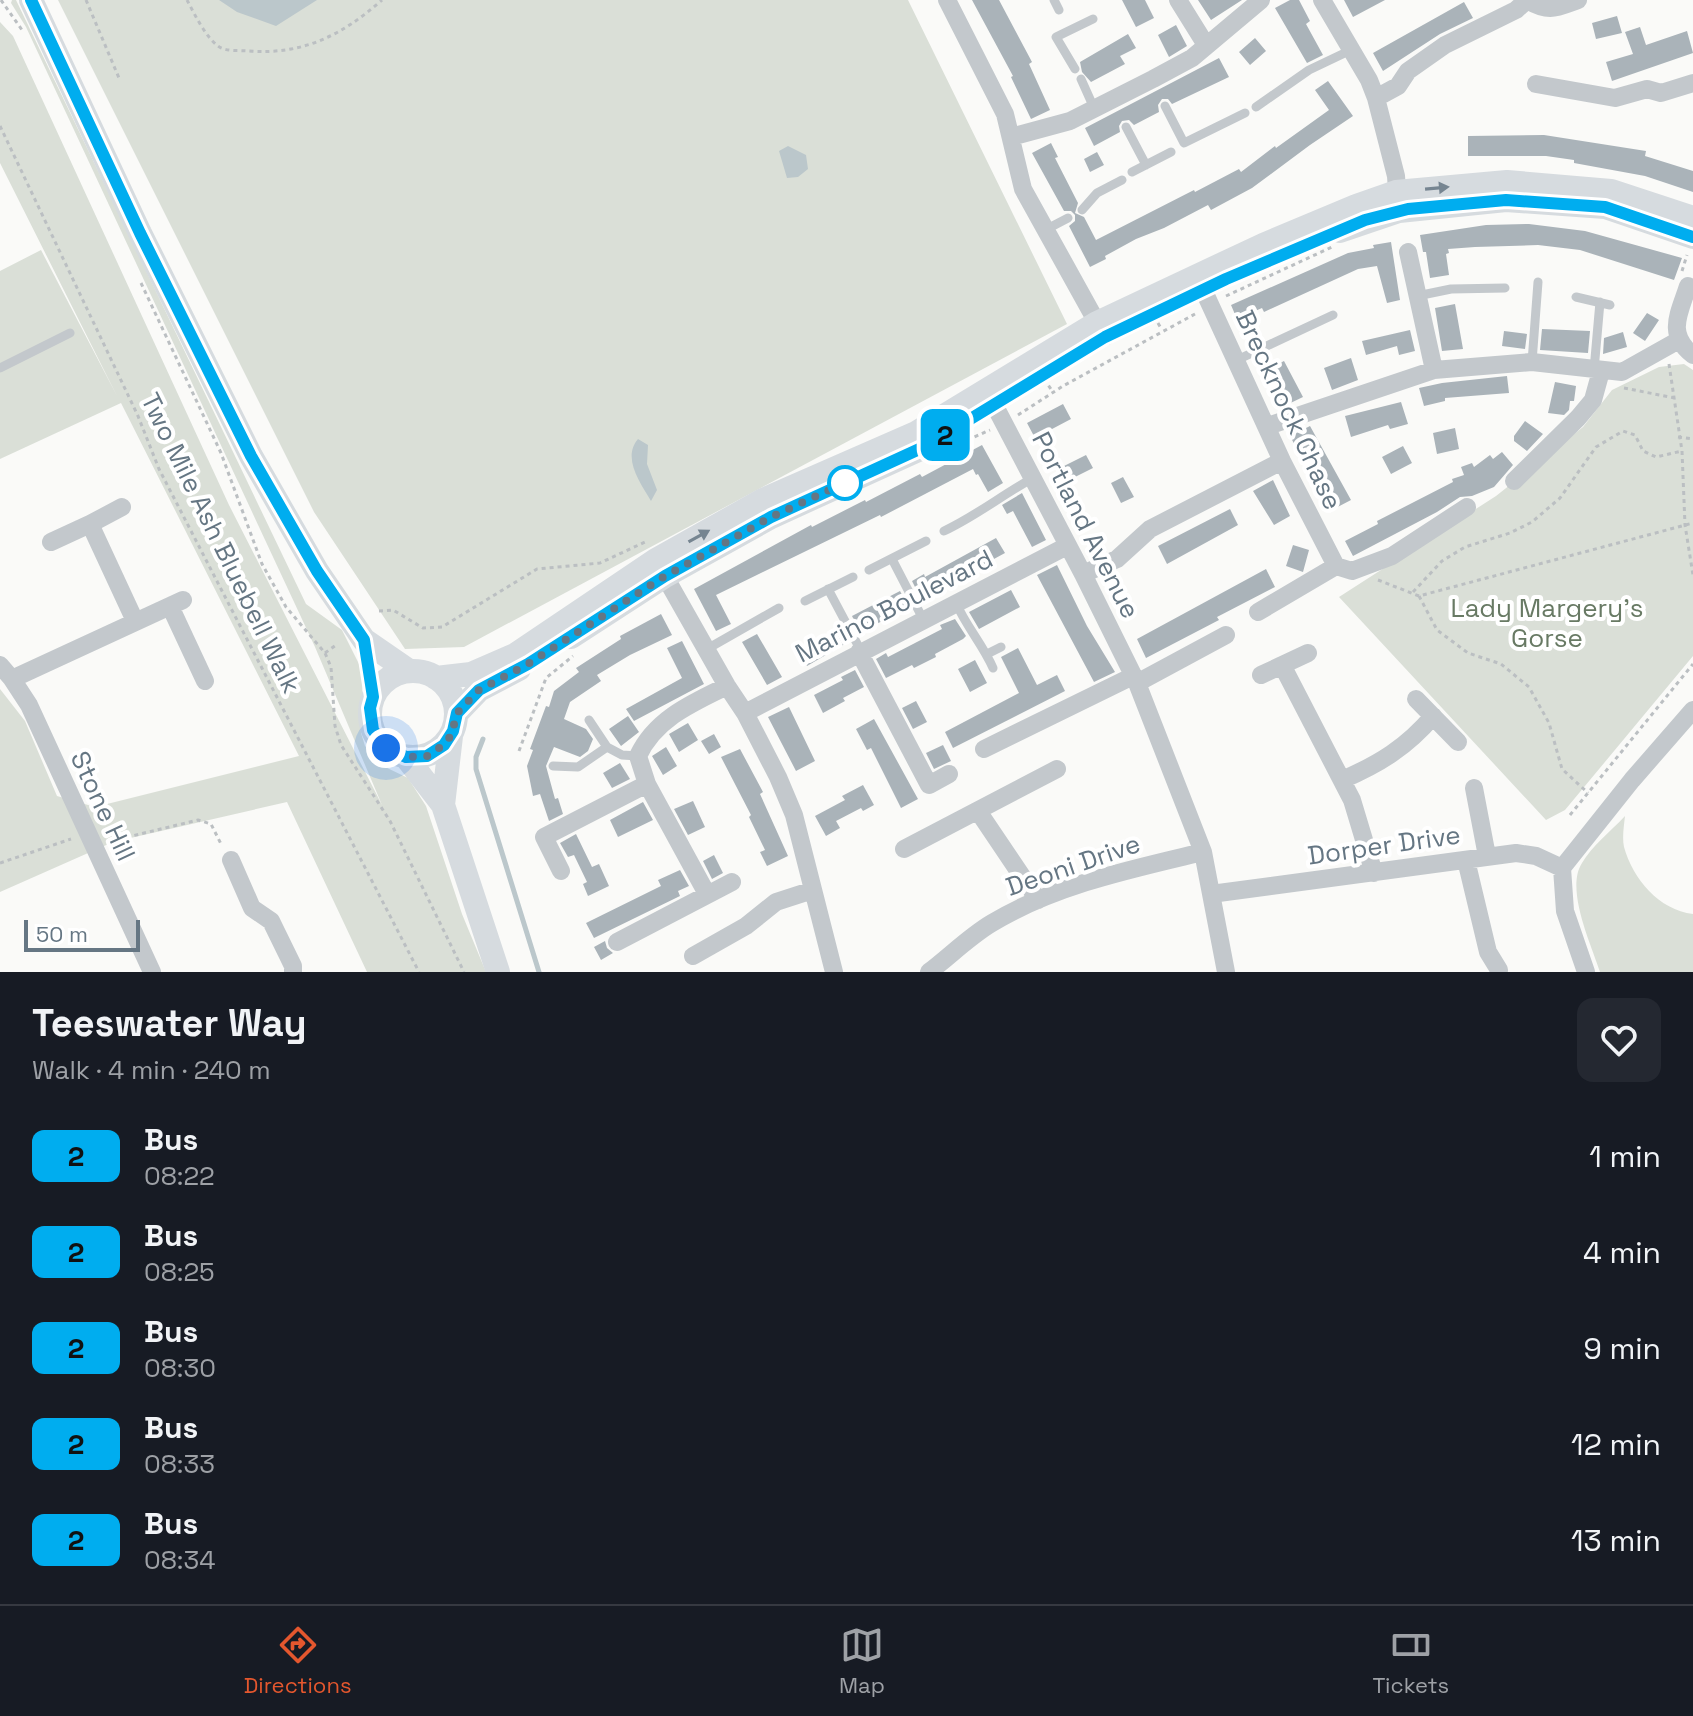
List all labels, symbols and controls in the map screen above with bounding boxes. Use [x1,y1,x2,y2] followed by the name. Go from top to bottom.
[1425,181,1450,194] one-way arrow
[1228,305,1350,515] street label: Brecknock Chase
[133,387,309,699] street label: Two Mile Ash Bluebell Walk
[919,409,971,461] line badge: 2
[937,417,953,453] text: 2
[1024,426,1148,624] street label: Portland Avenue
[828,466,862,500] unlabelled marker
[688,529,710,543] one-way arrow
[789,542,999,670] street label: Marino Boulevard
[1451,591,1643,655] park label: Lady Margery's Gorse
[366,728,406,768] your location
[63,745,143,867] street label: Stone Hill
[1305,817,1463,873] street label: Dorper Drive
[1001,826,1145,904] street label: Deoni Drive
[24,916,140,952] scale bar
[36,920,88,948] text: 50 m
[1577,998,1661,1082] button: heart
[32,999,307,1047] text: Teeswater Way
[32,1053,271,1087] text: Walk · 4 min · 240 m
[144,1120,198,1159] text: Bus
[1589,1137,1661,1176] text: 1 min
[68,1138,84,1174] text: 2
[144,1159,215,1193] text: 08:22
[144,1216,198,1255] text: Bus
[1583,1233,1661,1272] text: 4 min
[68,1234,84,1270] text: 2
[144,1255,215,1289] text: 08:25
[144,1312,198,1351] text: Bus
[1583,1329,1661,1368] text: 9 min
[68,1330,84,1366] text: 2
[144,1351,216,1385] text: 08:30
[144,1408,198,1447] text: Bus
[1571,1425,1661,1464] text: 12 min
[68,1426,84,1462] text: 2
[144,1447,215,1481] text: 08:33
[144,1504,198,1543] text: Bus
[1571,1521,1661,1560] text: 13 min
[68,1522,84,1558] text: 2
[144,1543,215,1577] text: 08:34
[244,1623,352,1699] tab: Directions
[839,1623,885,1699] tab: Map
[1372,1623,1449,1699] tab: Tickets

